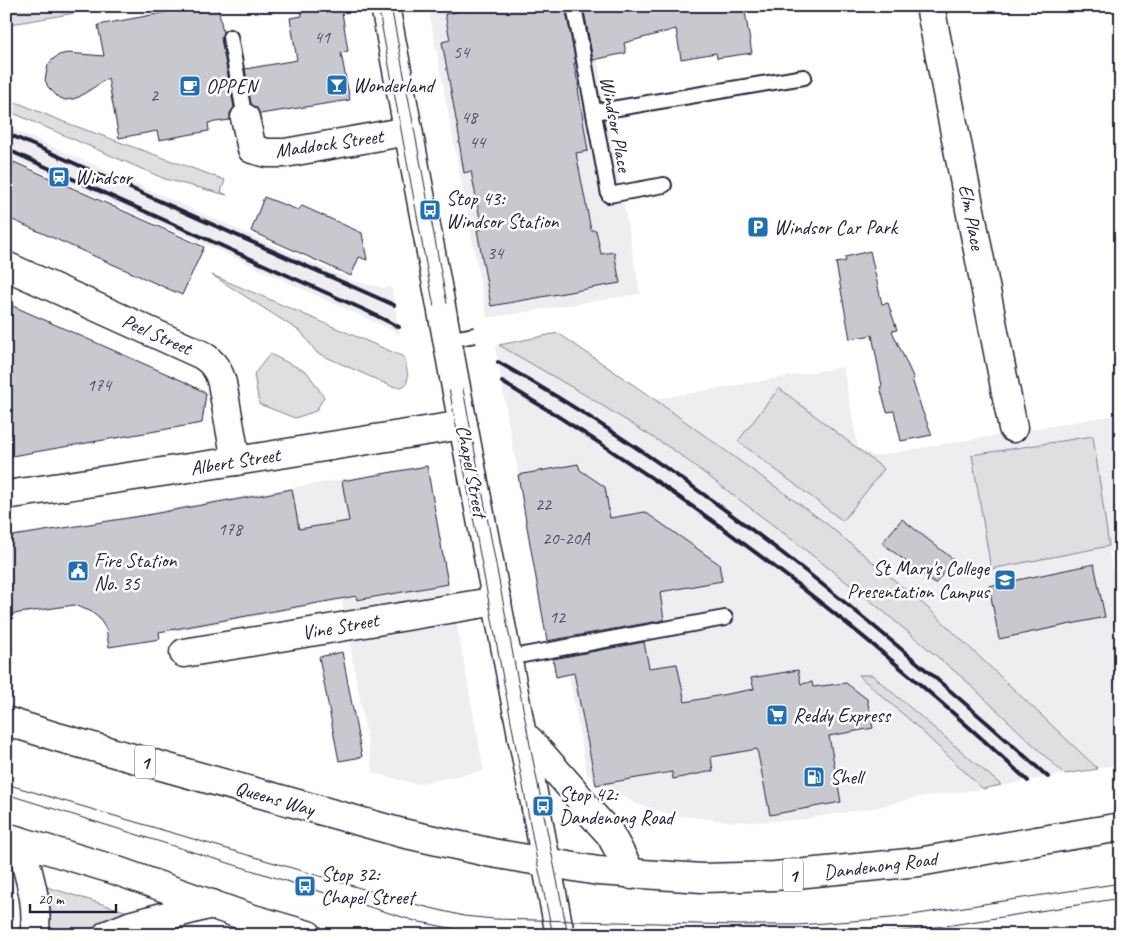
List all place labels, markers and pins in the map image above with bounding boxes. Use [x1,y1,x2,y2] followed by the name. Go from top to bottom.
[325,73,349,97] bar icon: Wonderland
[353,73,437,98] place label: Wonderland
[178,74,202,98] cafe icon: OPPEN
[206,74,260,99] place label: OPPEN
[47,165,71,189] station icon: Windsor
[75,165,133,190] place label: Windsor
[446,186,559,234] place label: Stop 43: Windsor Station
[418,198,442,222] bus stop icon: Stop 43: Windsor Station
[746,215,770,239] parking icon: Windsor Car Park
[774,215,899,240] place label: Windsor Car Park
[94,548,178,596] place label: Fire Station No. 35
[847,556,991,604] place label: St Mary's College Presentation Campus
[66,559,90,583] public building icon: Fire Station No. 35
[993,568,1017,592] school or university icon: St Mary's College Presentation Campus
[765,703,789,727] supermarket icon: Reddy Express
[793,703,892,728] place label: Reddy Express
[802,765,826,789] fuel station icon: Shell
[830,765,866,790] place label: Shell
[559,782,676,830] place label: Stop 42: Dandenong Road
[531,794,555,818] bus stop icon: Stop 42: Dandenong Road
[321,862,418,910] place label: Stop 32: Chapel Street
[293,874,317,898] bus stop icon: Stop 32: Chapel Street

